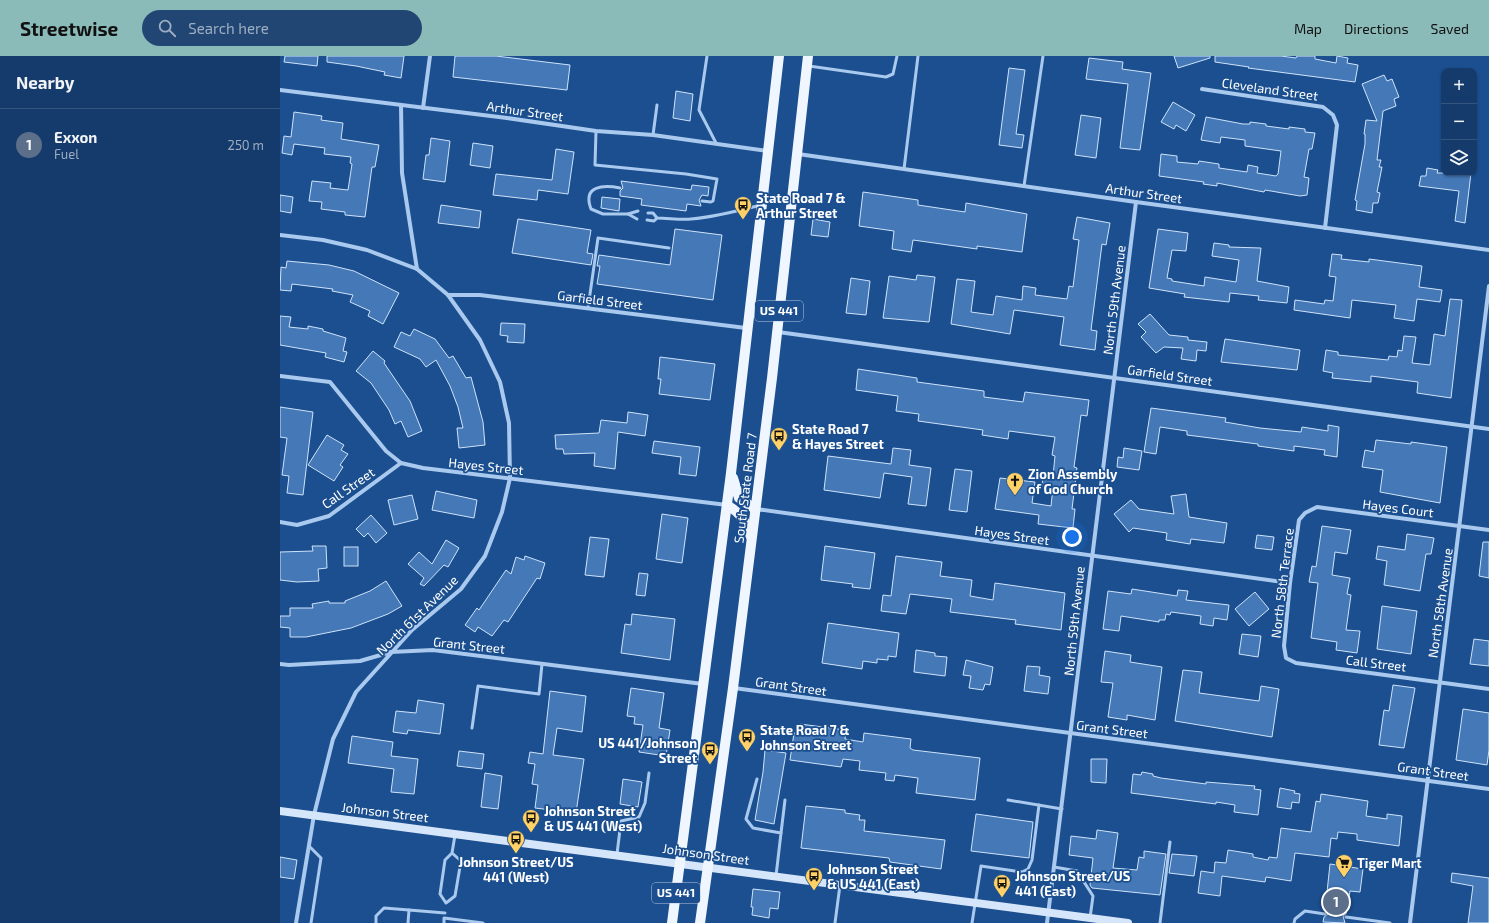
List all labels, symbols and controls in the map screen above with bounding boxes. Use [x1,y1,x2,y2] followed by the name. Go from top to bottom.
[142,10,422,46] search box
[20,17,118,40] text: Streetwise
[156,17,178,39] icon: search
[188,19,269,37] text: Search here
[1294,20,1322,37] text: Map
[1344,20,1409,37] text: Directions
[1431,20,1469,37] text: Saved
[1441,68,1477,176] map controls
[1441,68,1477,104] button: +
[16,72,74,92] text: Nearby
[1221,74,1319,104] street label: Cleveland Street
[486,98,564,124] street label: Arthur Street
[1441,104,1477,140] button: −
[54,128,97,146] text: Exxon
[26,137,32,153] text: 1
[228,137,264,153] text: 250 m
[1441,140,1477,176] button: layers
[54,146,79,162] text: Fuel
[1105,180,1183,206] street label: Arthur Street
[756,190,845,221] place label: State Road 7 & Arthur Street
[733,195,753,220] bus stop icon: State Road 7 & Arthur Street
[1099,244,1129,356] street label: North 59th Avenue
[556,287,644,313] street label: Garfield Street
[755,301,803,321] road number: US 441
[1126,361,1214,389] street label: Garfield Street
[792,421,884,452] place label: State Road 7 & Hayes Street
[769,426,789,451] bus stop icon: State Road 7 & Hayes Street
[730,432,760,544] street label: South State Road 7
[448,454,524,478] street label: Hayes Street
[318,464,378,512] street label: Call Street
[1028,466,1118,497] place label: Zion Assembly of God Church
[1005,471,1025,496] church icon: Zion Assembly of God Church
[1362,496,1434,520] street label: Hayes Court
[974,522,1050,548] street label: Hayes Street
[1062,527,1082,547] your location
[1267,527,1297,639] street label: North 58th Terrace
[1424,547,1456,659] street label: North 58th Avenue
[1060,565,1088,677] street label: North 59th Avenue
[373,572,461,658] street label: North 61st Avenue
[432,633,506,657] street label: Grant Street
[1345,651,1407,675] street label: Call Street
[754,673,828,699] street label: Grant Street
[1075,717,1149,741] street label: Grant Street
[760,722,852,753] place label: State Road 7 & Johnson Street
[737,727,757,752] bus stop icon: State Road 7 & Johnson Street
[598,735,698,766] place label: US 441/Johnson Street
[700,740,720,765] bus stop icon: US 441/Johnson Street
[1396,758,1470,784] street label: Grant Street
[341,799,429,825] street label: Johnson Street
[544,803,643,834] place label: Johnson Street & US 441 (West)
[521,808,541,833] bus stop icon: Johnson Street & US 441 (West)
[506,829,526,854] bus stop icon: Johnson Street/US 441 (West)
[662,840,750,868] street label: Johnson Street
[1334,853,1354,878] supermarket icon: Tiger Mart
[458,854,574,885] place label: Johnson Street/US 441 (West)
[1357,855,1422,871] place label: Tiger Mart
[827,861,920,892] place label: Johnson Street & US 441 (East)
[804,866,824,891] bus stop icon: Johnson Street & US 441 (East)
[1015,868,1131,899] place label: Johnson Street/US 441 (East)
[992,873,1012,898] bus stop icon: Johnson Street/US 441 (East)
[652,883,700,903] road number: US 441
[1323,887,1349,917] pin: 1

